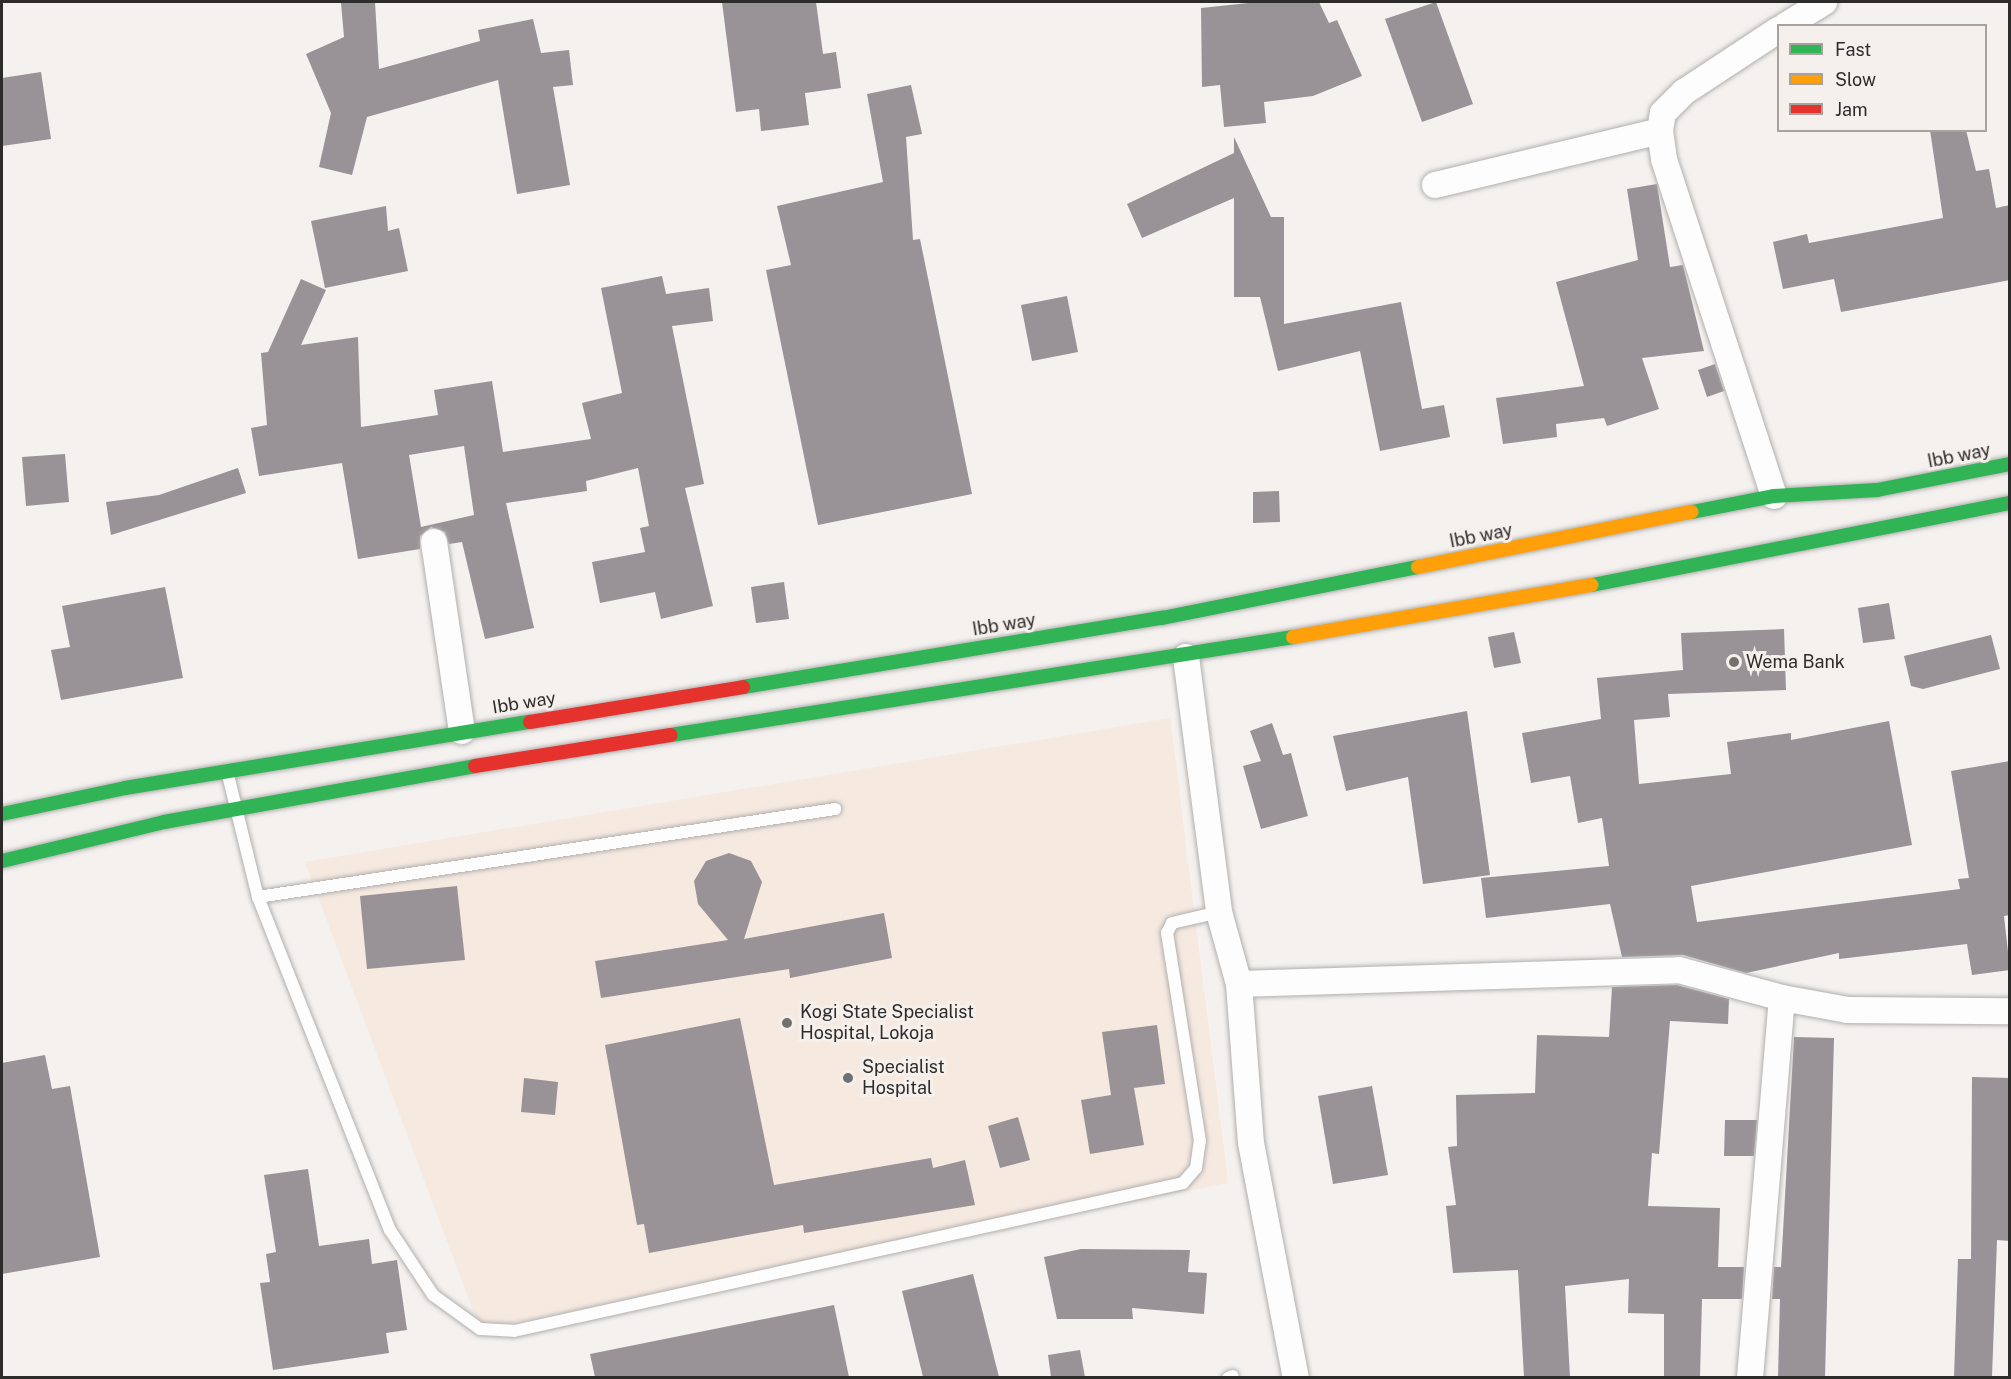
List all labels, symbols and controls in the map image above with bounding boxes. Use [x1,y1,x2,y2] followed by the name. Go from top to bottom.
[1777,24,1987,132] legend
[1835,39,1871,60] text: Fast
[1835,69,1876,90] text: Slow
[1835,99,1868,120] text: Jam
[1926,439,1992,473] street label: Ibb way
[1448,519,1514,553] street label: Ibb way
[971,609,1037,641] street label: Ibb way
[1746,651,1845,673] place label: Wema Bank
[1727,655,1741,669] marker: Wema Bank
[491,687,557,719] street label: Ibb way
[800,1002,974,1044] place label: Kogi State Specialist Hospital, Lokoja
[778,1014,796,1032] marker: Kogi State Specialist Hospital, Lokoja
[862,1057,945,1100] place label: Specialist Hospital
[839,1069,857,1087] marker: Specialist Hospital

